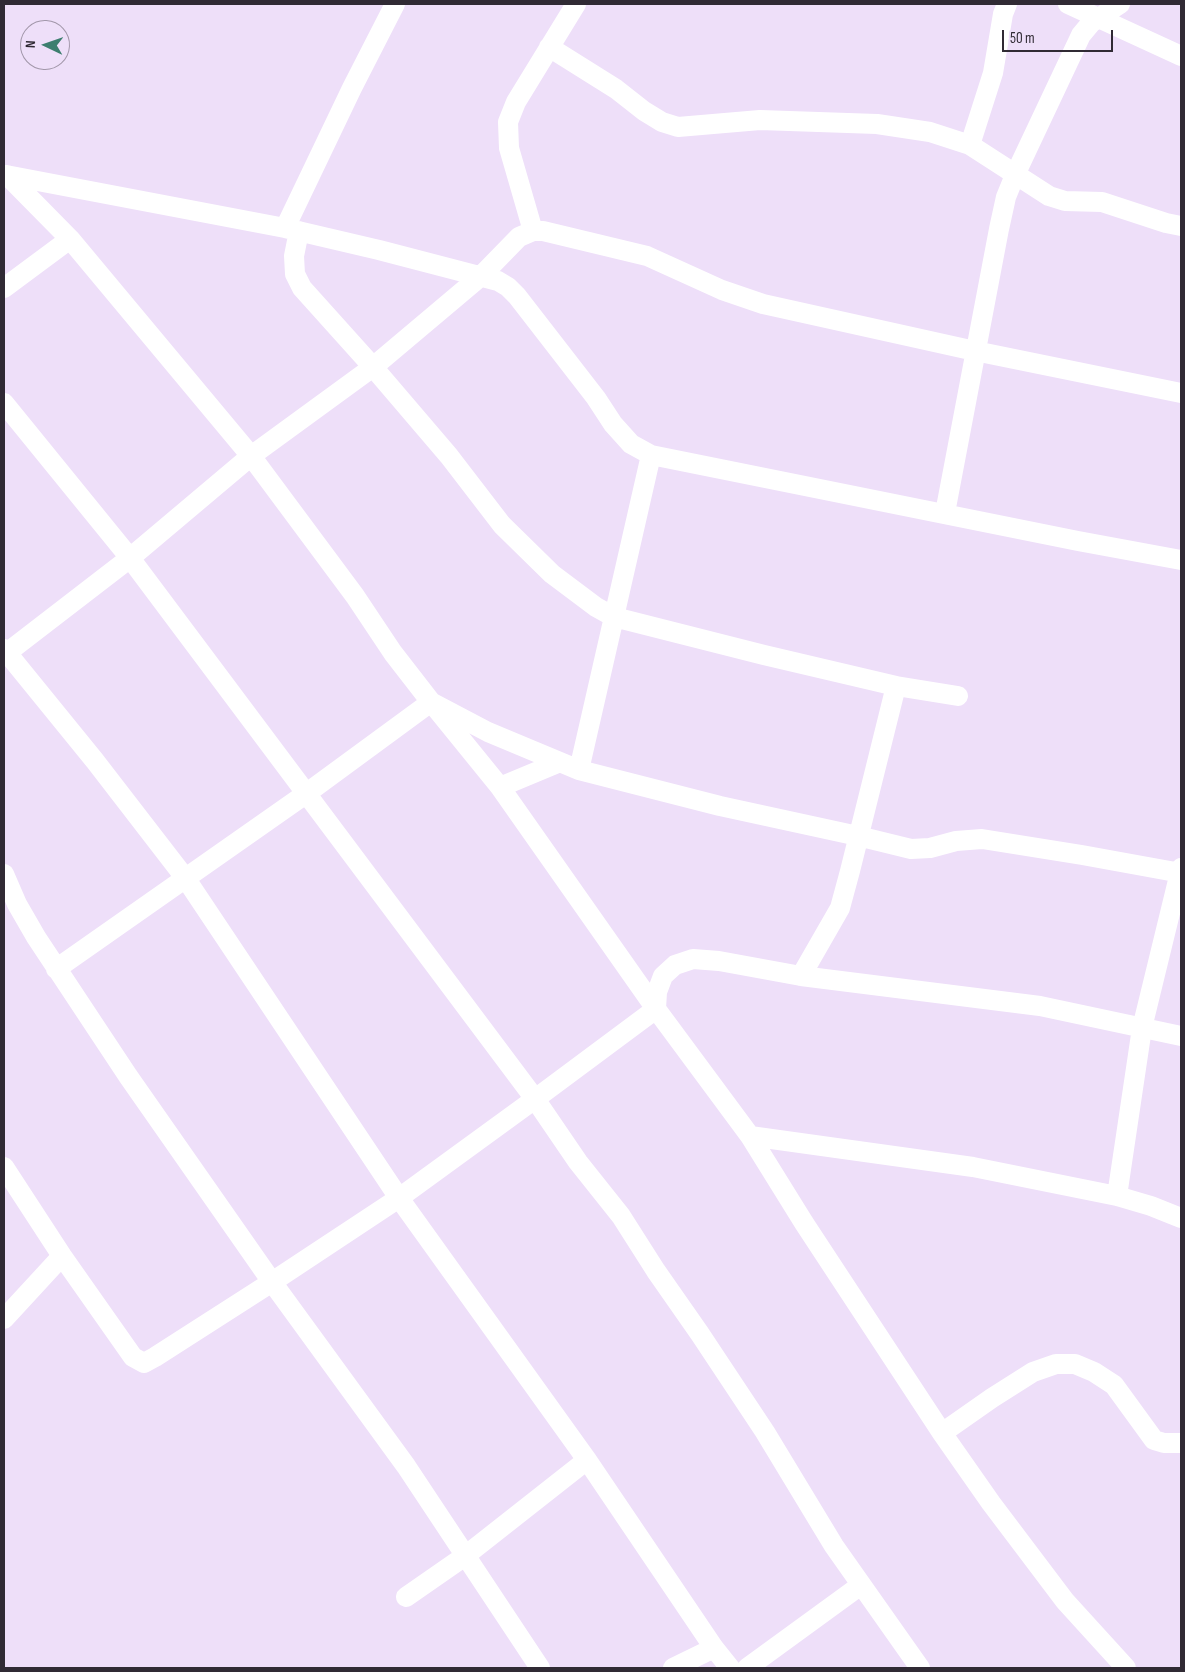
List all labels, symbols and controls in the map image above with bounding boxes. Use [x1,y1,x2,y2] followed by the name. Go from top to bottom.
[20,20,70,70] north arrow
[1005,20,1116,52] scale bar
[1010,29,1035,48] text: 50 m
[22,40,39,48] text: N

